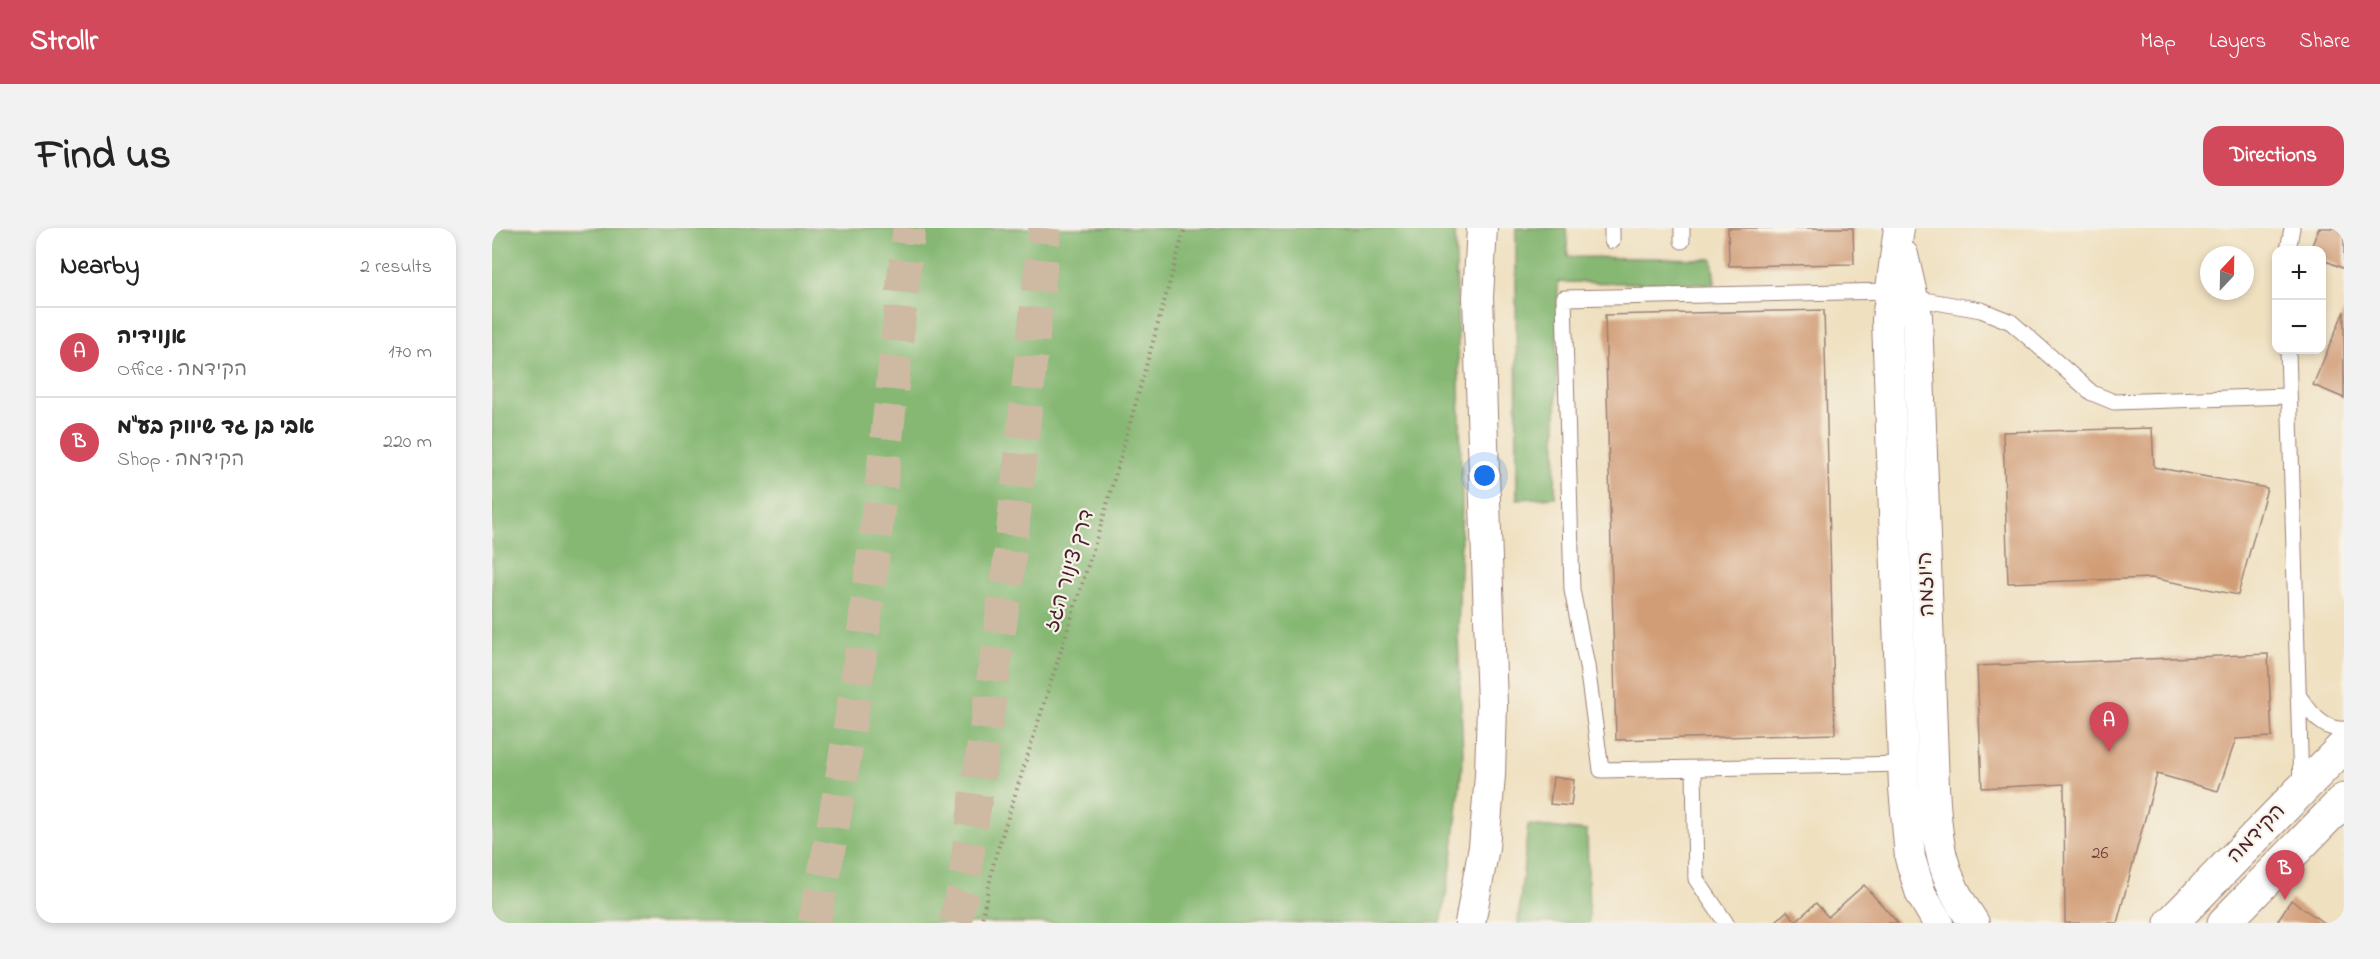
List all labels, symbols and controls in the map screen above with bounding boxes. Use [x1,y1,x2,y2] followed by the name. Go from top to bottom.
[30,22,98,63] text: Strollr
[2140,27,2176,57] text: Map
[2209,27,2266,57] text: Layers
[2299,27,2350,57] text: Share
[36,126,171,187] text: Find us
[2203,126,2344,186] button: Directions
[2200,246,2254,300] north arrow
[2272,246,2326,354] map controls
[2272,246,2326,300] button: +
[60,248,139,286] text: Nearby
[360,253,432,282] text: 2 results
[2272,300,2326,354] button: −
[117,322,186,354] text: אנוידיה
[73,338,86,367] text: A
[388,338,432,367] text: 170 m
[117,356,247,385] text: Office · הקידמה
[117,412,314,444] text: אבי בן גד שיווק בע"מ
[73,428,86,457] text: B
[383,428,432,457] text: 220 m
[117,446,244,475] text: Shop · הקידמה
[1470,461,1499,490] your location
[1037,506,1103,636] street label: דרך צינור הגז
[1911,551,1943,617] street label: היוזמה
[2090,702,2128,752] pin: A
[2221,797,2293,871] street label: הקידמה
[2092,841,2109,867] house number: 26
[2266,850,2304,900] pin: B

